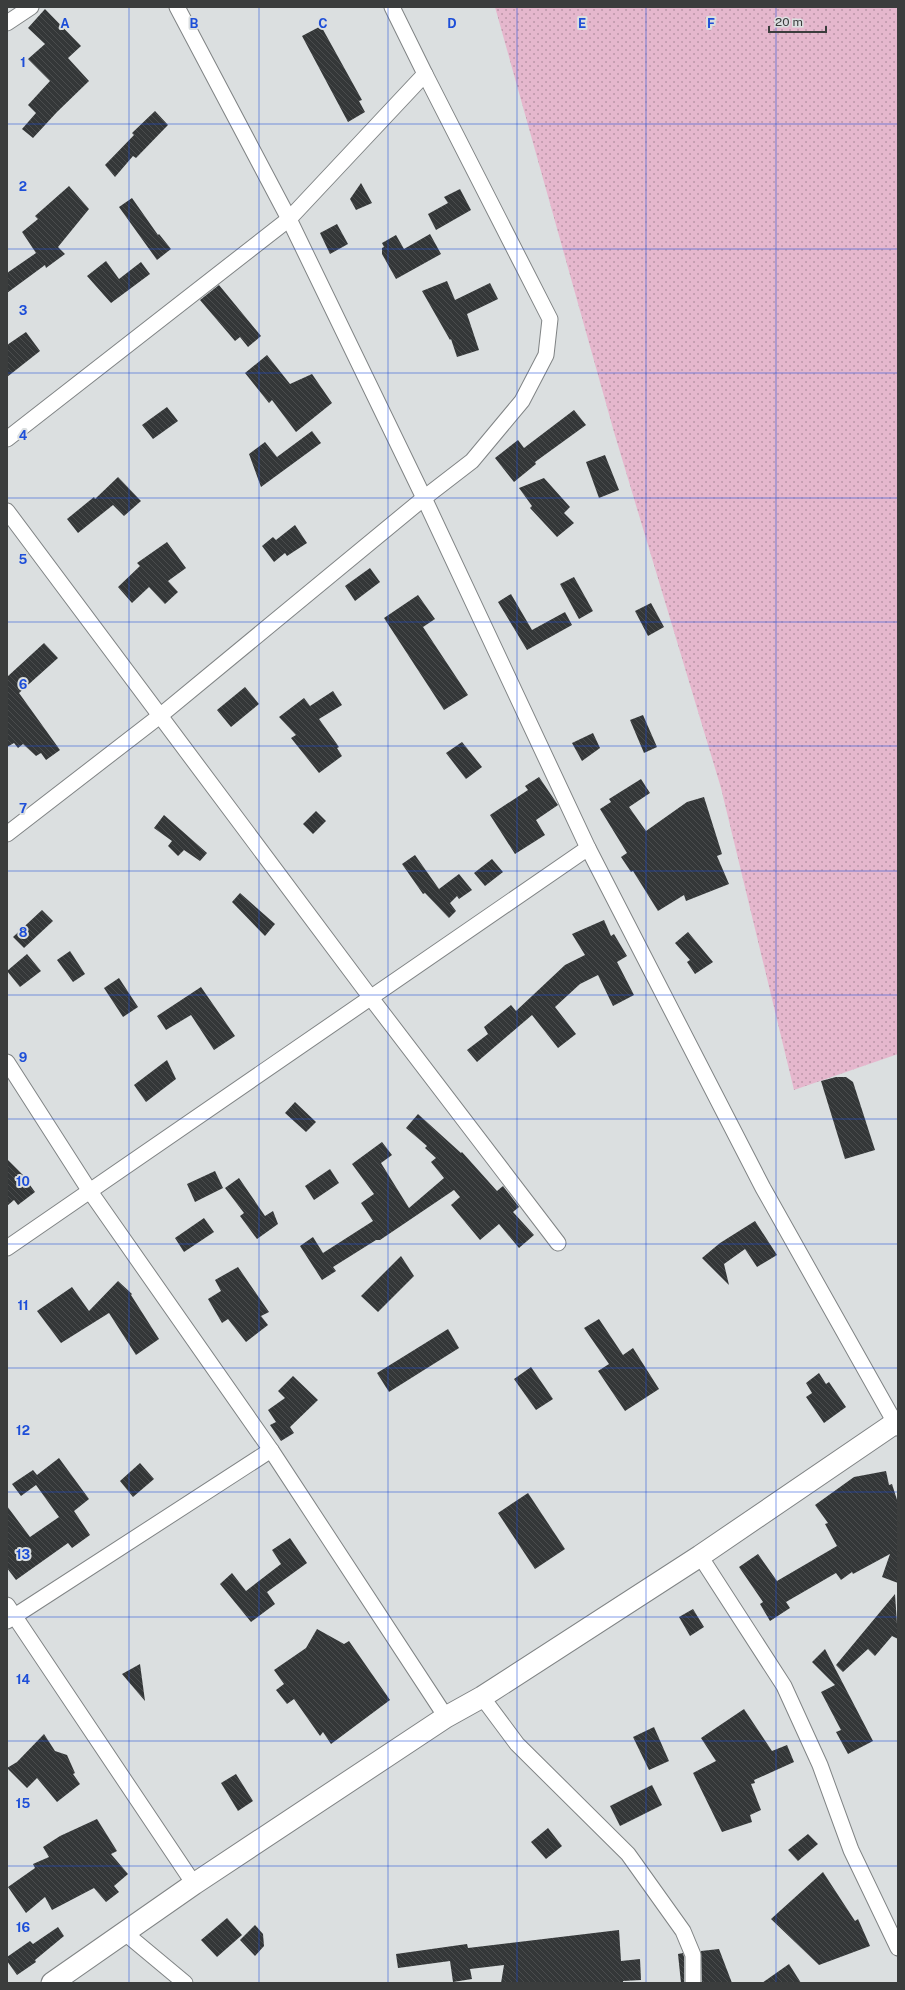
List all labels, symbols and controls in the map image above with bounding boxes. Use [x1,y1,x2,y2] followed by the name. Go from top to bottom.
[769,8,826,34] scale bar
[775,15,803,29] text: 20 m
[60,16,70,31] text: A
[190,16,199,31] text: B
[318,16,328,31] text: C
[447,16,457,31] text: D
[578,16,586,31] text: E
[707,16,715,31] text: F
[20,55,26,70] text: 1
[19,179,27,194] text: 2
[19,303,28,318] text: 3
[19,428,28,443] text: 4
[19,552,28,567] text: 5
[19,677,28,692] text: 6
[19,801,27,816] text: 7
[19,925,28,940] text: 8
[19,1050,27,1065] text: 9
[16,1174,30,1189] text: 10
[17,1298,29,1313] text: 11
[16,1423,30,1438] text: 12
[16,1547,30,1562] text: 13
[16,1672,31,1687] text: 14
[16,1796,30,1811] text: 15
[16,1920,30,1935] text: 16

